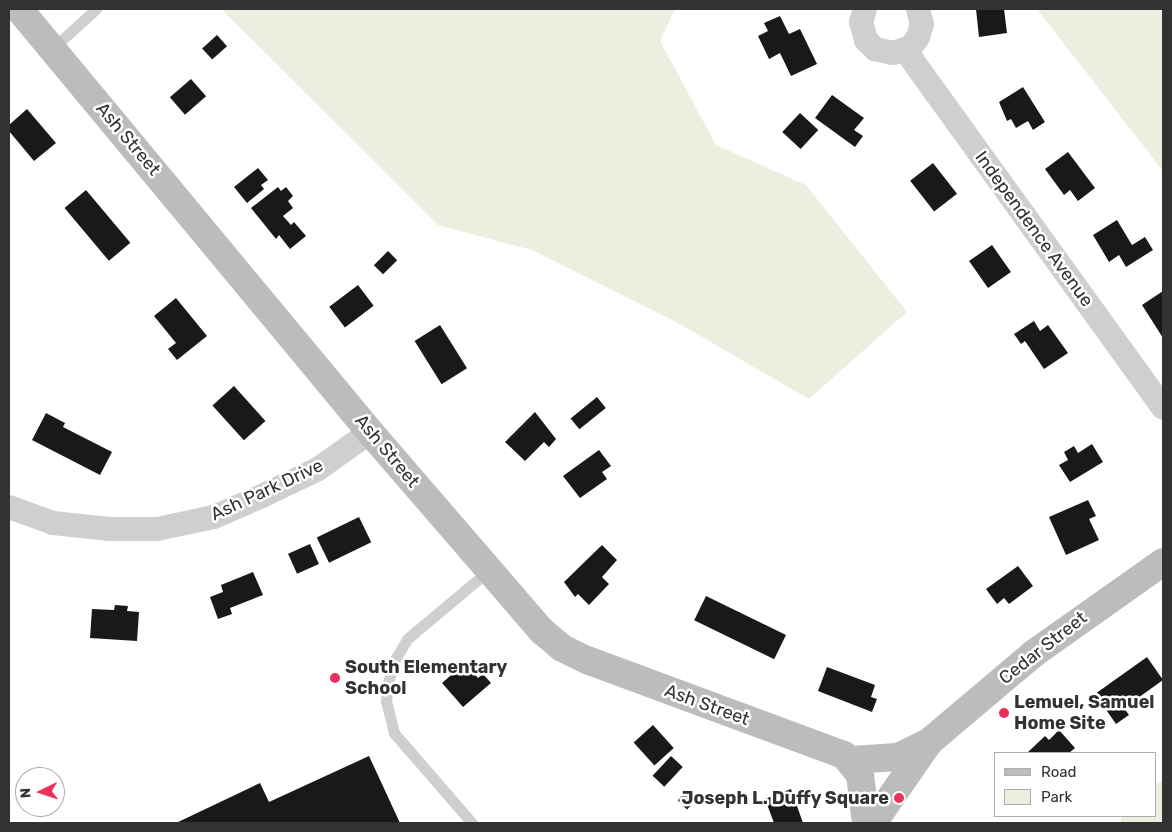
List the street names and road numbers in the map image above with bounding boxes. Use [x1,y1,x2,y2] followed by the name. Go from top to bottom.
[91,98,165,180] street label: Ash Street
[970,147,1098,311] street label: Independence Avenue
[350,410,424,492] street label: Ash Street
[207,454,327,526] street label: Ash Park Drive
[995,607,1091,689] street label: Cedar Street
[662,680,752,730] street label: Ash Street

